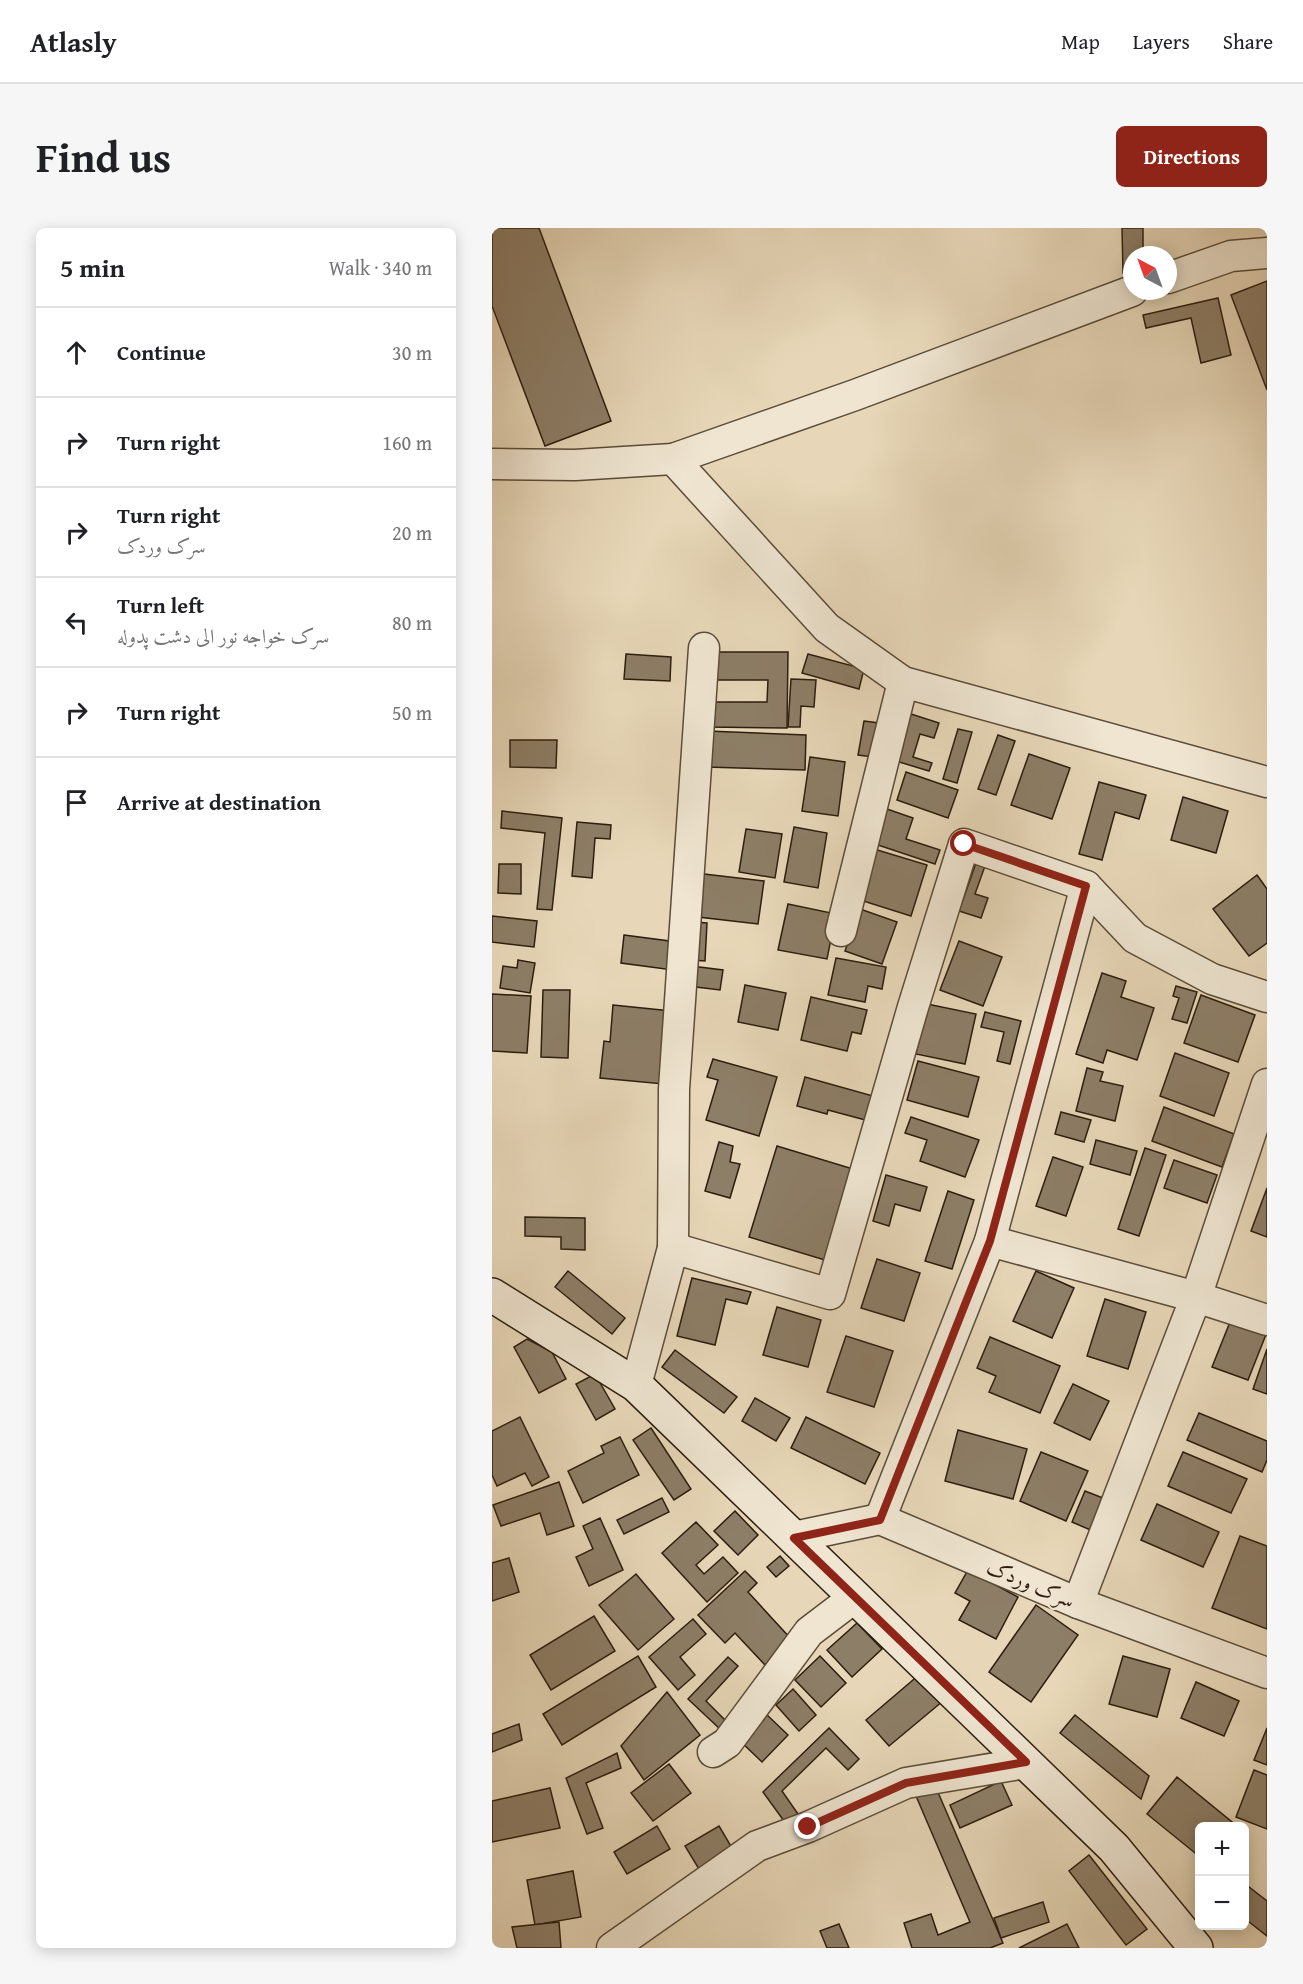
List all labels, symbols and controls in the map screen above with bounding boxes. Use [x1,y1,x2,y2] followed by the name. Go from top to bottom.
[30,21,117,62] text: Atlasly
[1061,26,1100,57] text: Map
[1133,26,1190,57] text: Layers
[1223,26,1273,57] text: Share
[36,126,171,187] text: Find us
[1116,126,1267,187] button: Directions
[1123,246,1177,300] north arrow
[60,248,125,287] text: 5 min
[329,253,432,282] text: Walk · 340 m
[60,336,93,369] icon: ahead
[117,336,206,368] text: Continue
[392,338,432,367] text: 30 m
[60,426,93,459] icon: right
[117,426,220,458] text: Turn right
[382,428,432,457] text: 160 m
[117,499,220,531] text: Turn right
[60,516,93,549] icon: right
[392,518,432,547] text: 20 m
[117,531,206,560] text: سرک وردک
[117,589,204,621] text: Turn left
[60,606,93,639] icon: left
[392,608,432,637] text: 80 m
[117,621,329,650] text: سرک خواجه نور الی دشت پدوله
[60,696,93,729] icon: right
[117,696,220,728] text: Turn right
[392,698,432,727] text: 50 m
[60,786,93,819] icon: arrive
[117,786,321,818] text: Arrive at destination
[950,830,976,856] route start
[982,1551,1080,1615] street label: سرک وردک
[794,1813,820,1839] route end
[1195,1822,1249,1930] map controls
[1195,1822,1249,1876] button: +
[1195,1876,1249,1930] button: −

